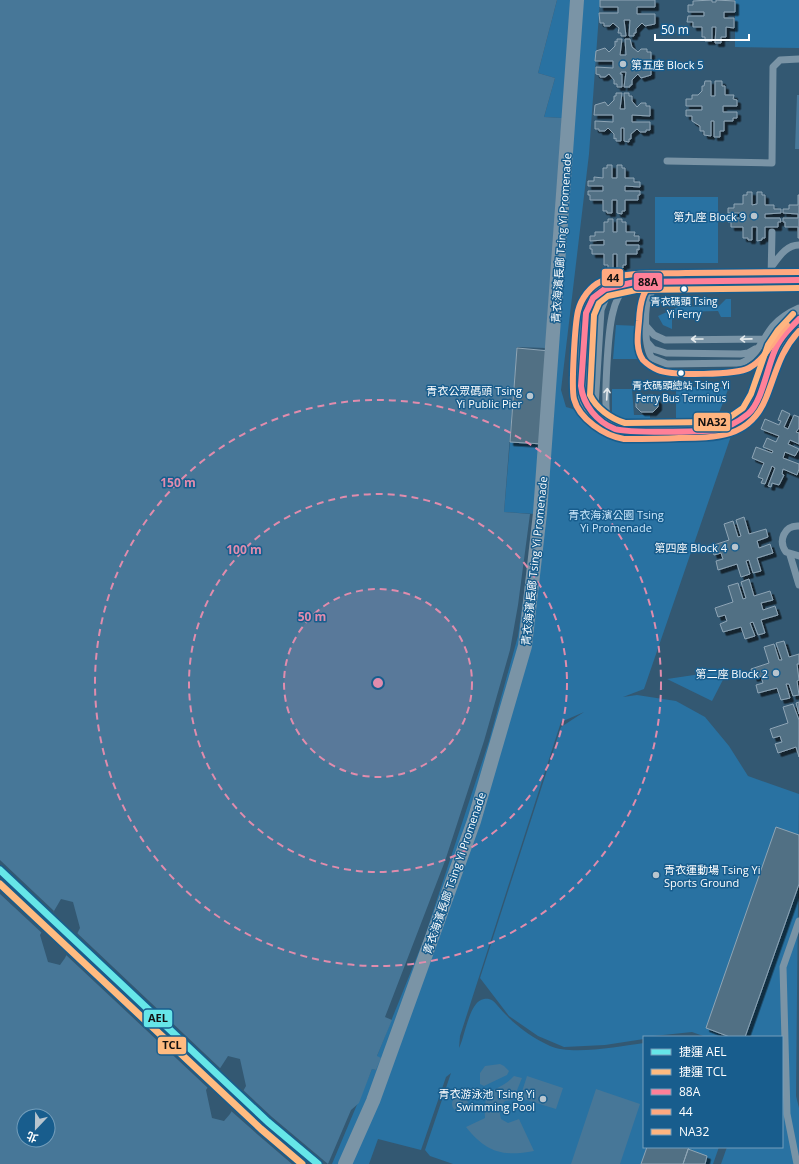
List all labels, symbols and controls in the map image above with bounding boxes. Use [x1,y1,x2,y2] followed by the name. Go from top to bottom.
[655,16,749,42] scale bar
[661,21,689,38] text: 50 m
[631,57,704,72] place label: 第五座 Block 5
[618,59,628,69] marker: 第五座 Block 5
[548,153,574,323] street label: 青衣海濱長廊 Tsing Yi Promenade
[673,209,746,224] place label: 第九座 Block 9
[749,211,759,221] marker: 第九座 Block 9
[601,268,624,287] line badge: 44
[607,270,620,285] text: 44
[633,272,663,291] line badge: 88A
[638,274,658,289] text: 88A
[679,284,689,294] marker: 青衣碼頭 Tsing Yi Ferry
[651,294,718,321] place label: 青衣碼頭 Tsing Yi Ferry
[691,335,704,343] one-way arrow
[740,335,753,343] one-way arrow
[676,368,686,378] marker: 青衣碼頭總站 Tsing Yi Ferry Bus Terminus
[632,378,730,405] place label: 青衣碼頭總站 Tsing Yi Ferry Bus Terminus
[426,383,523,411] place label: 青衣公眾碼頭 Tsing Yi Public Pier
[603,388,610,401] one-way arrow
[525,391,535,401] marker: 青衣公眾碼頭 Tsing Yi Public Pier
[693,412,731,432] line badge: NA32
[697,414,727,429] text: NA32
[160,474,196,491] text: 150 m
[518,476,550,646] street label: 青衣海濱長廊 Tsing Yi Promenade
[568,507,664,535] park label: 青衣海濱公園 Tsing Yi Promenade
[654,540,728,555] place label: 第四座 Block 4
[226,541,262,558] text: 100 m
[730,542,740,552] marker: 第四座 Block 4
[298,608,326,625] text: 50 m
[695,666,768,681] place label: 第二座 Block 2
[771,668,781,678] marker: 第二座 Block 2
[371,676,385,690] centre of rings
[419,790,489,956] street label: 青衣海濱長廊 Tsing Yi Promenade
[664,862,760,890] place label: 青衣運動場 Tsing Yi Sports Ground
[651,870,661,880] marker: 青衣運動場 Tsing Yi Sports Ground
[143,1009,173,1028] line badge: AEL
[148,1010,168,1025] text: AEL
[157,1036,187,1055] line badge: TCL
[643,1036,783,1148] legend
[162,1037,182,1052] text: TCL
[679,1043,727,1060] text: 捷運 AEL
[679,1063,727,1080] text: 捷運 TCL
[679,1083,701,1100] text: 88A
[439,1086,535,1114] place label: 青衣游泳池 Tsing Yi Swimming Pool
[538,1094,548,1104] marker: 青衣游泳池 Tsing Yi Swimming Pool
[679,1103,693,1120] text: 44
[16,1108,56,1148] north arrow
[679,1123,709,1140] text: NA32
[24,1129,40,1147] text: 北

